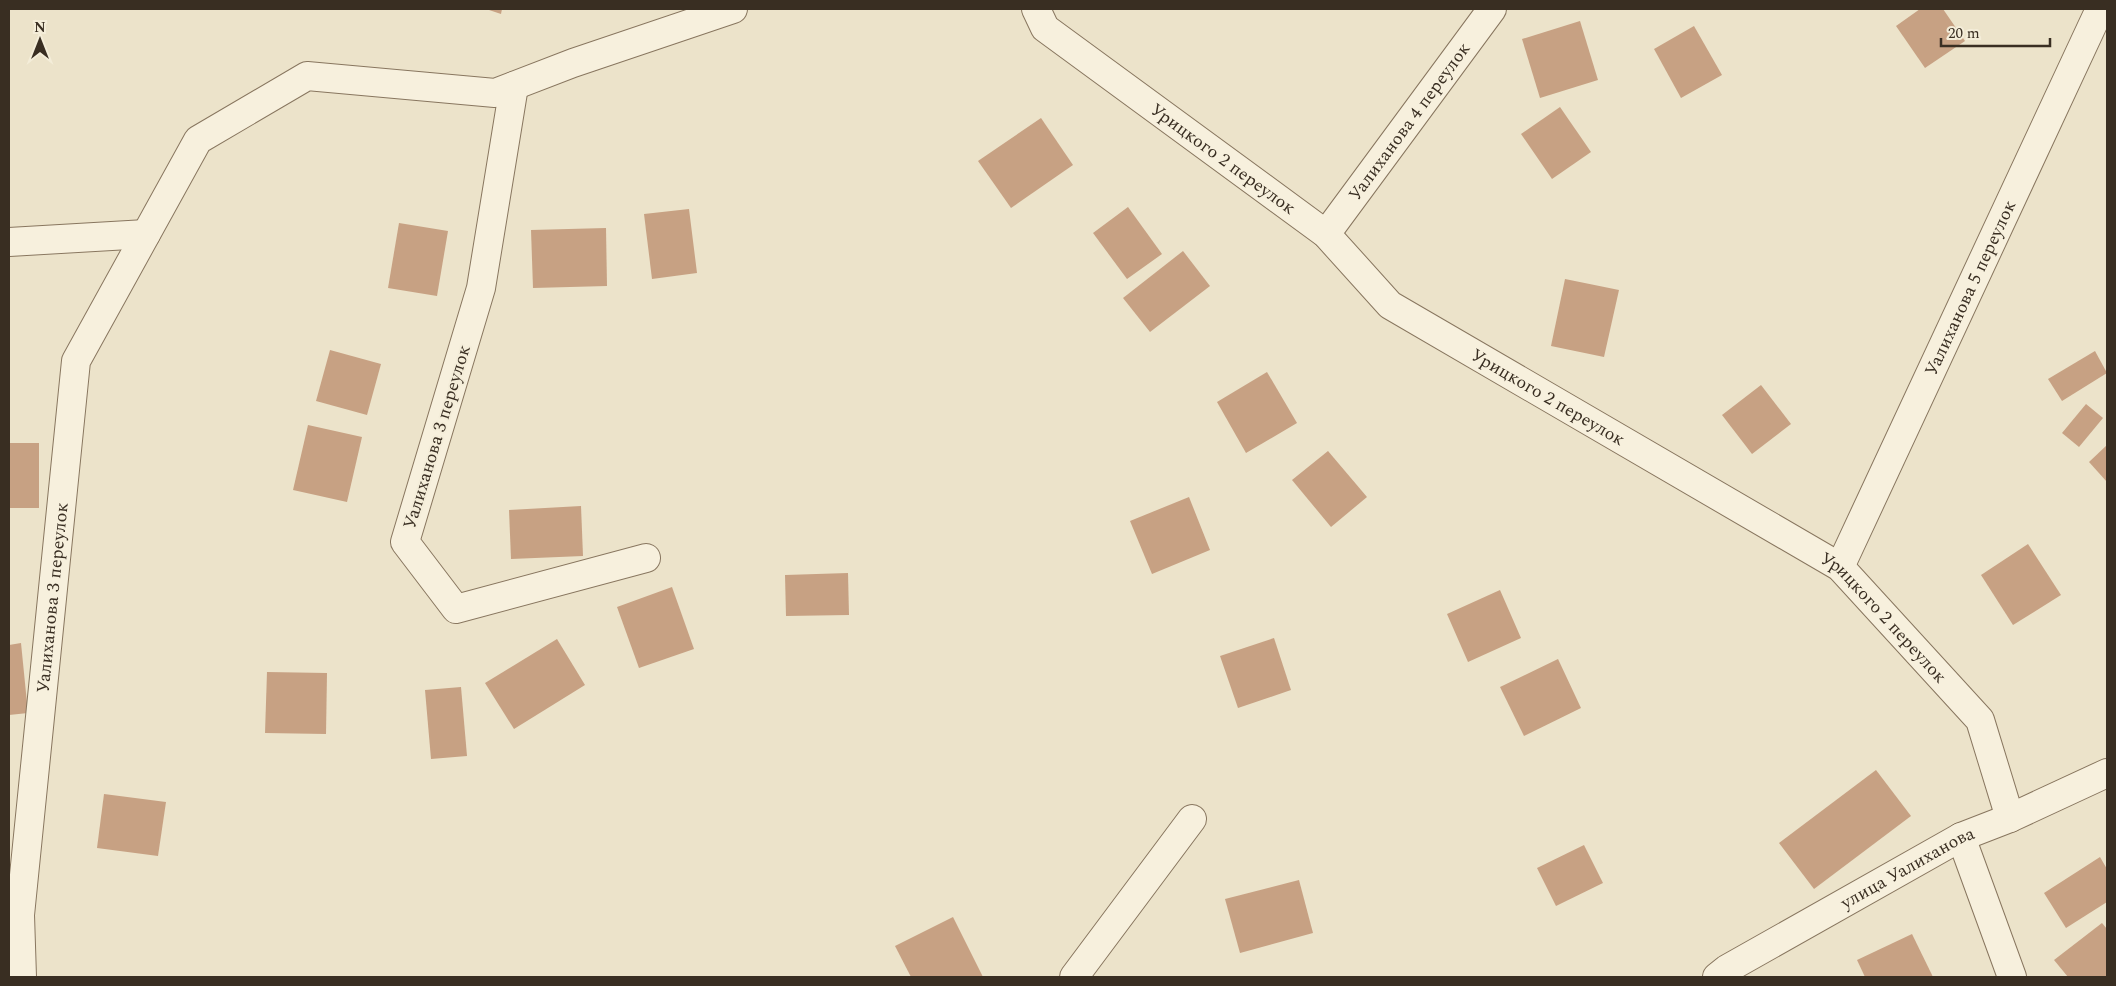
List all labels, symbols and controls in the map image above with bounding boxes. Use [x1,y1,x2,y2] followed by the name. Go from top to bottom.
[15,15,65,65] north arrow
[1941,15,2050,47] scale bar
[34,17,46,38] text: N
[1948,22,1980,45] text: 20 m
[1341,36,1477,206] street label: Уалиханова 4 переулок
[1145,96,1302,221] street label: Урицкого 2 переулок
[1917,195,2023,380] street label: Уалиханова 5 переулок
[396,342,478,532] street label: Уалиханова 3 переулок
[1466,342,1630,453] street label: Урицкого 2 переулок
[29,501,75,694] street label: Уалиханова 3 переулок
[1815,545,1954,689] street label: Урицкого 2 переулок
[1835,819,1979,916] street label: улица Уалиханова

